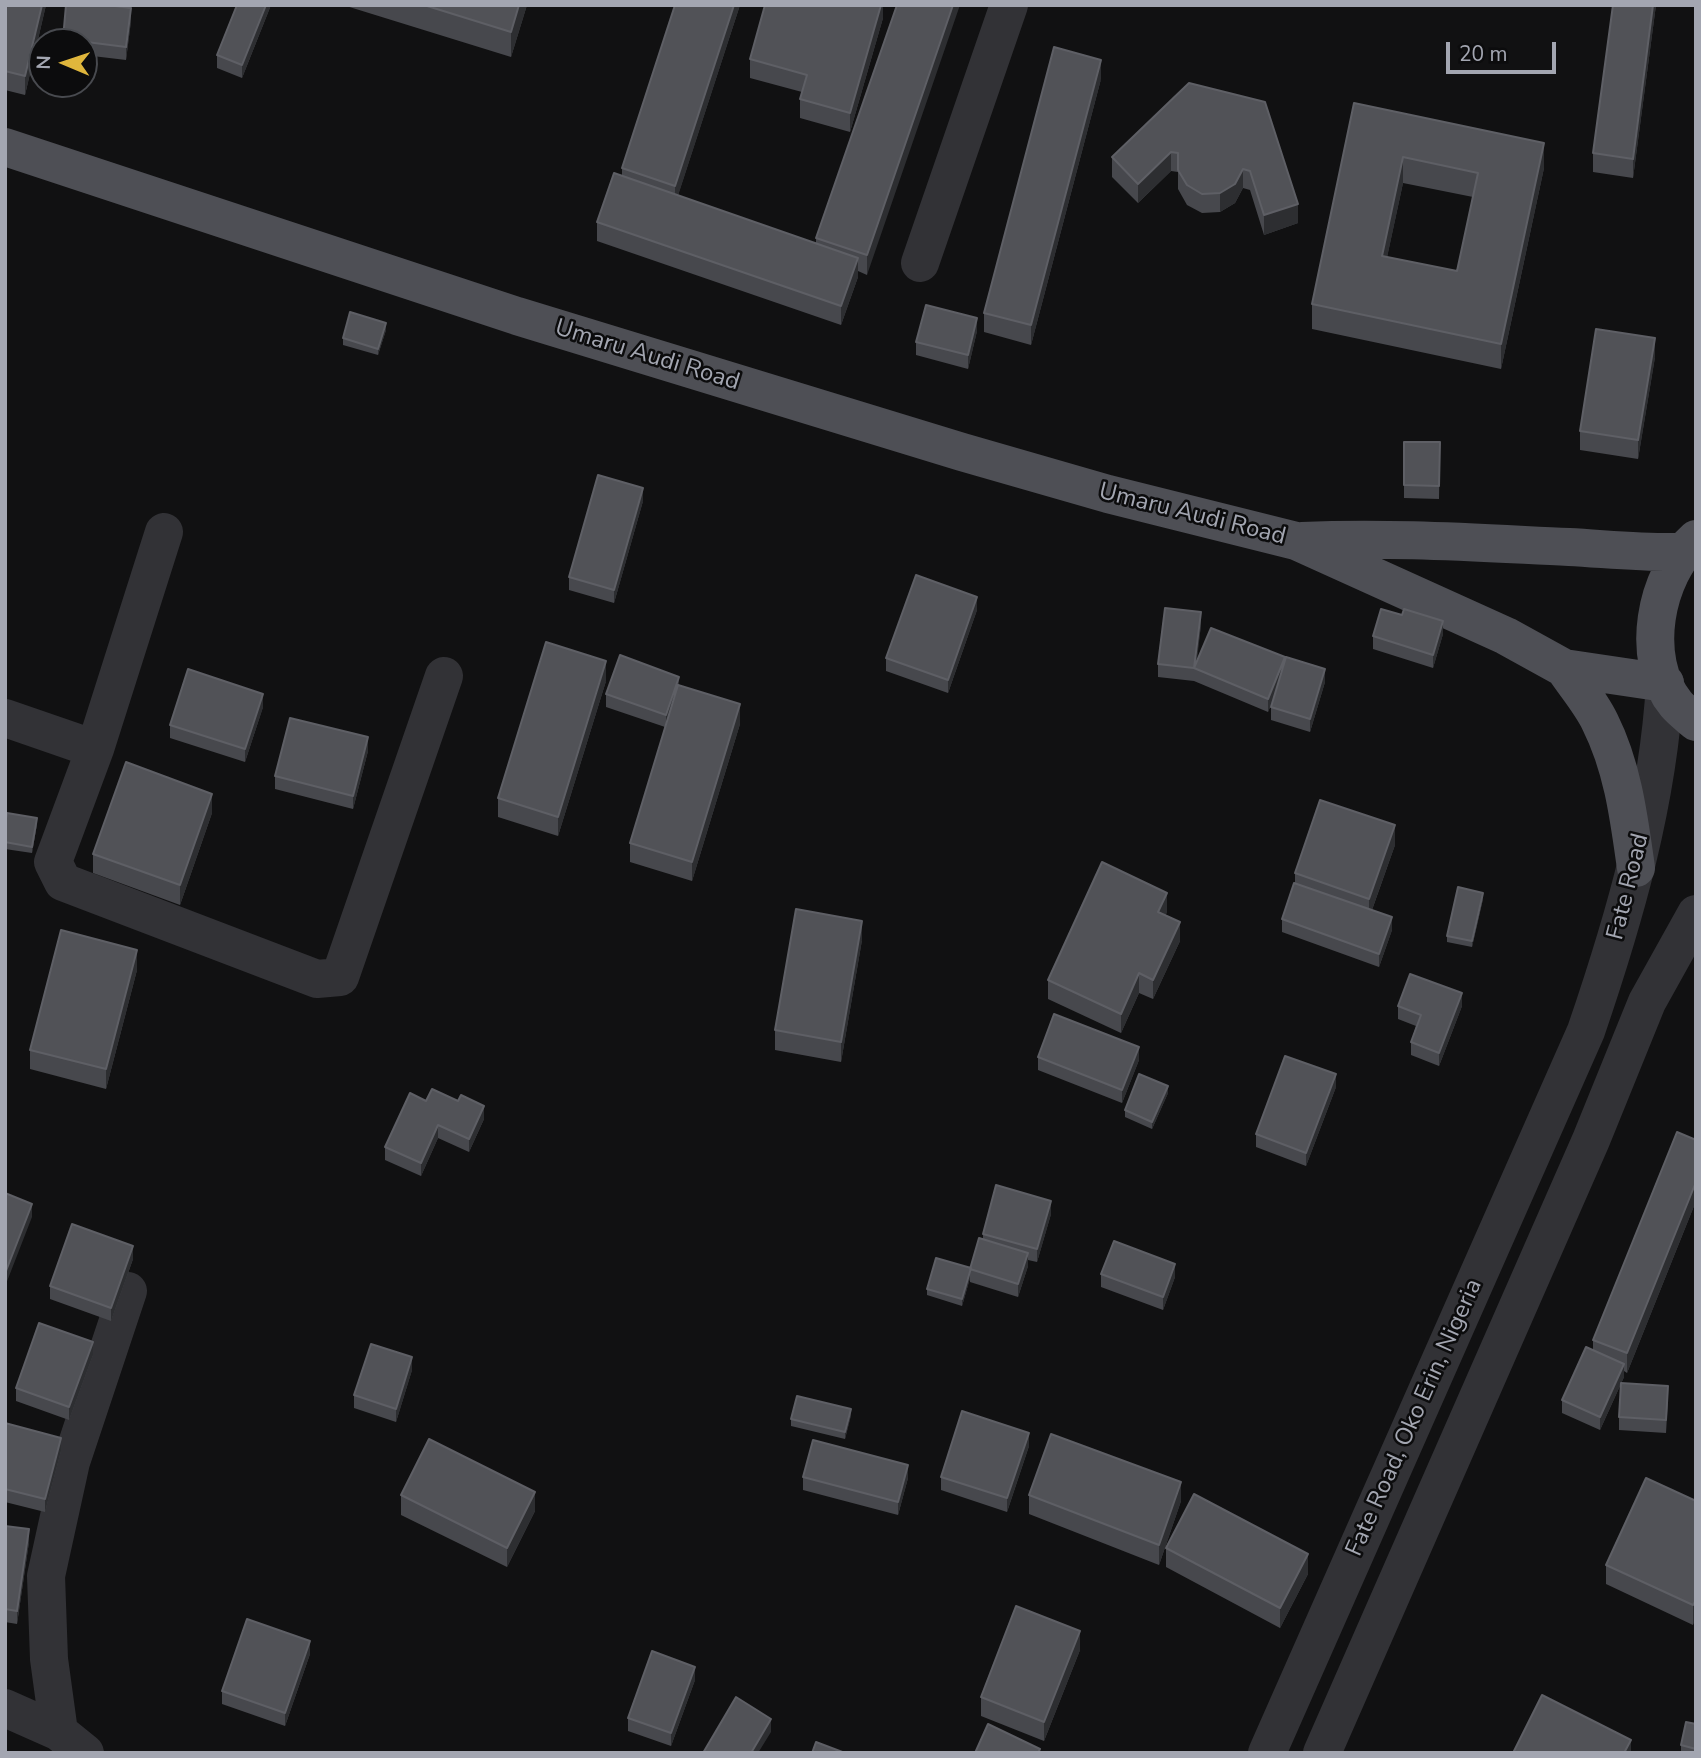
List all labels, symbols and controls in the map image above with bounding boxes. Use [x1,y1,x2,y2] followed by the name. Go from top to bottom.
[28,28,98,98] north arrow
[1449,28,1559,72] scale bar
[1459,40,1508,68] text: 20 m
[31,55,57,70] text: N
[551,314,743,398] street label: Umaru Audi Road
[1096,478,1288,552] street label: Umaru Audi Road
[1602,831,1656,943] street label: Fate Road
[1341,1275,1489,1561] street label: Fate Road, Oko Erin, Nigeria

